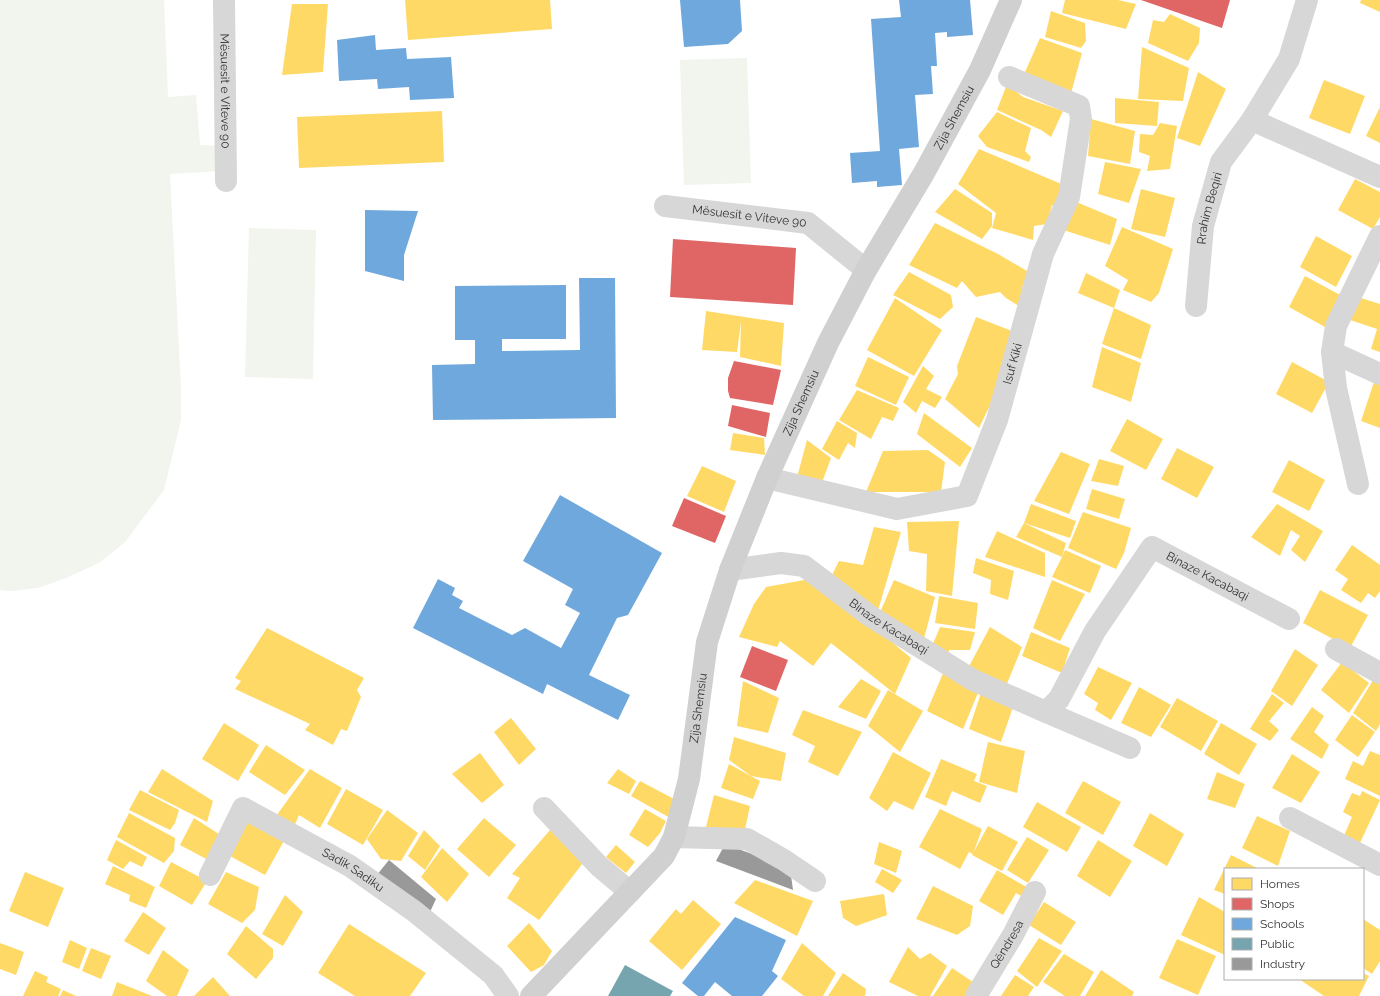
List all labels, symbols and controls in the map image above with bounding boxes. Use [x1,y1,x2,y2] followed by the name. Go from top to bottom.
[217,33,233,149] street label: Mësuesit e Viteve 90
[931,83,977,152] street label: Zija Shemsiu
[1194,170,1225,245] street label: Rrahim Beqiri
[691,202,807,230] street label: Mësuesit e Viteve 90
[1000,342,1025,386] street label: Isuf Kiki
[780,368,822,438] street label: Zija Shemsiu
[1164,549,1251,604] street label: Binaze Kacabaqi
[846,596,931,657] street label: Binaze Kacabaqi
[687,672,710,744] street label: Zija Shemsiu
[320,845,387,895] street label: Sadik Sadiku
[1224,868,1364,980] legend
[1260,877,1300,891] text: Homes
[1260,897,1295,911] text: Shops
[1260,917,1304,931] text: Schools
[987,918,1026,971] street label: Qëndresa
[1260,937,1295,951] text: Public
[1260,957,1306,971] text: Industry

